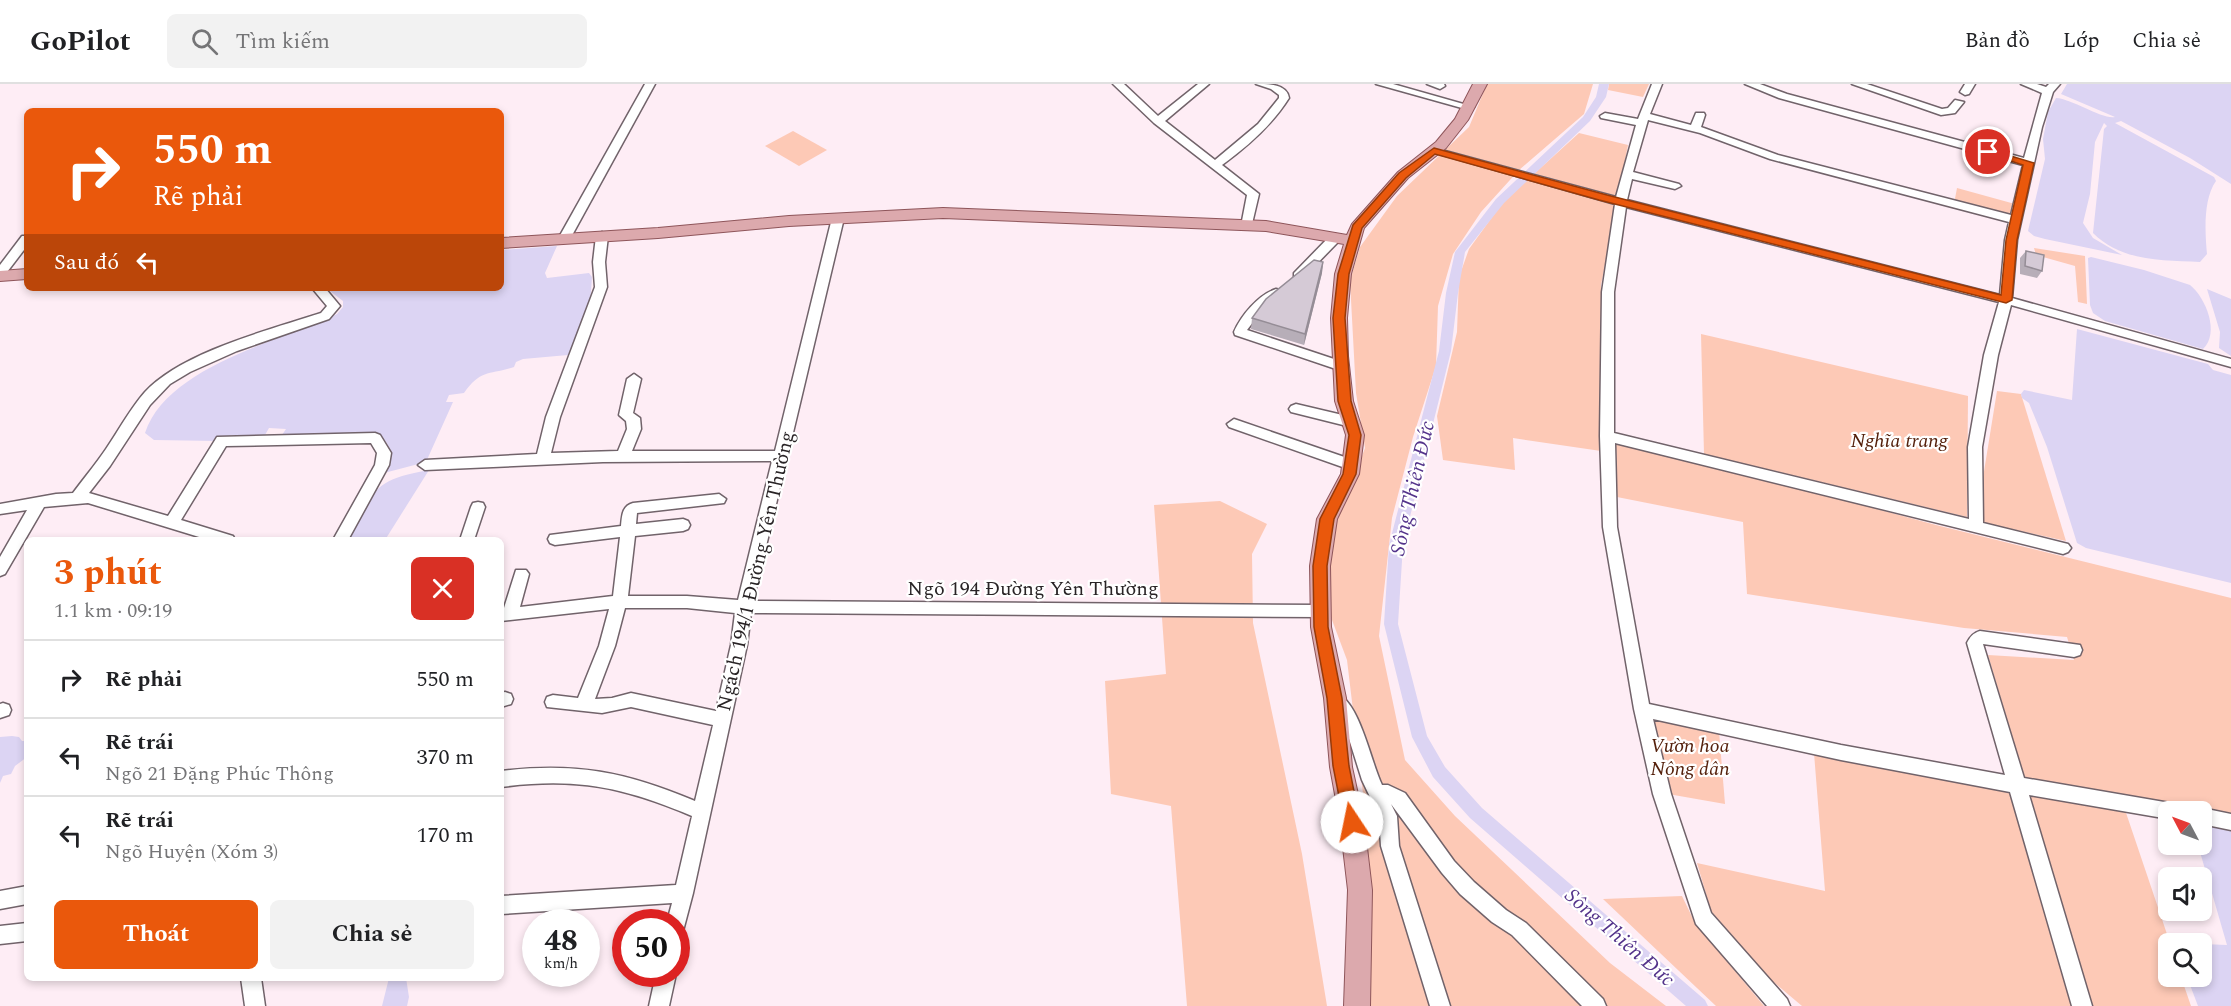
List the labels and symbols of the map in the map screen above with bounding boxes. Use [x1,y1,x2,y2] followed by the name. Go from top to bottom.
[1962,126,2013,177] pin
[1382,418,1444,559] water label: Sông Thiên Đức
[1850,426,1949,456] park label: Nghĩa trang
[709,428,803,714] street label: Ngách 194/1 Đường Yên Thường
[907,574,1159,604] street label: Ngõ 194 Đường Yên Thường
[1650,731,1730,784] park label: Vườn hoa Nông dân
[1320,790,1384,854] position arrow
[2158,801,2212,855] north arrow
[1557,881,1682,995] water label: Sông Thiên Đức
[612,909,690,987] speed limit sign: 50

